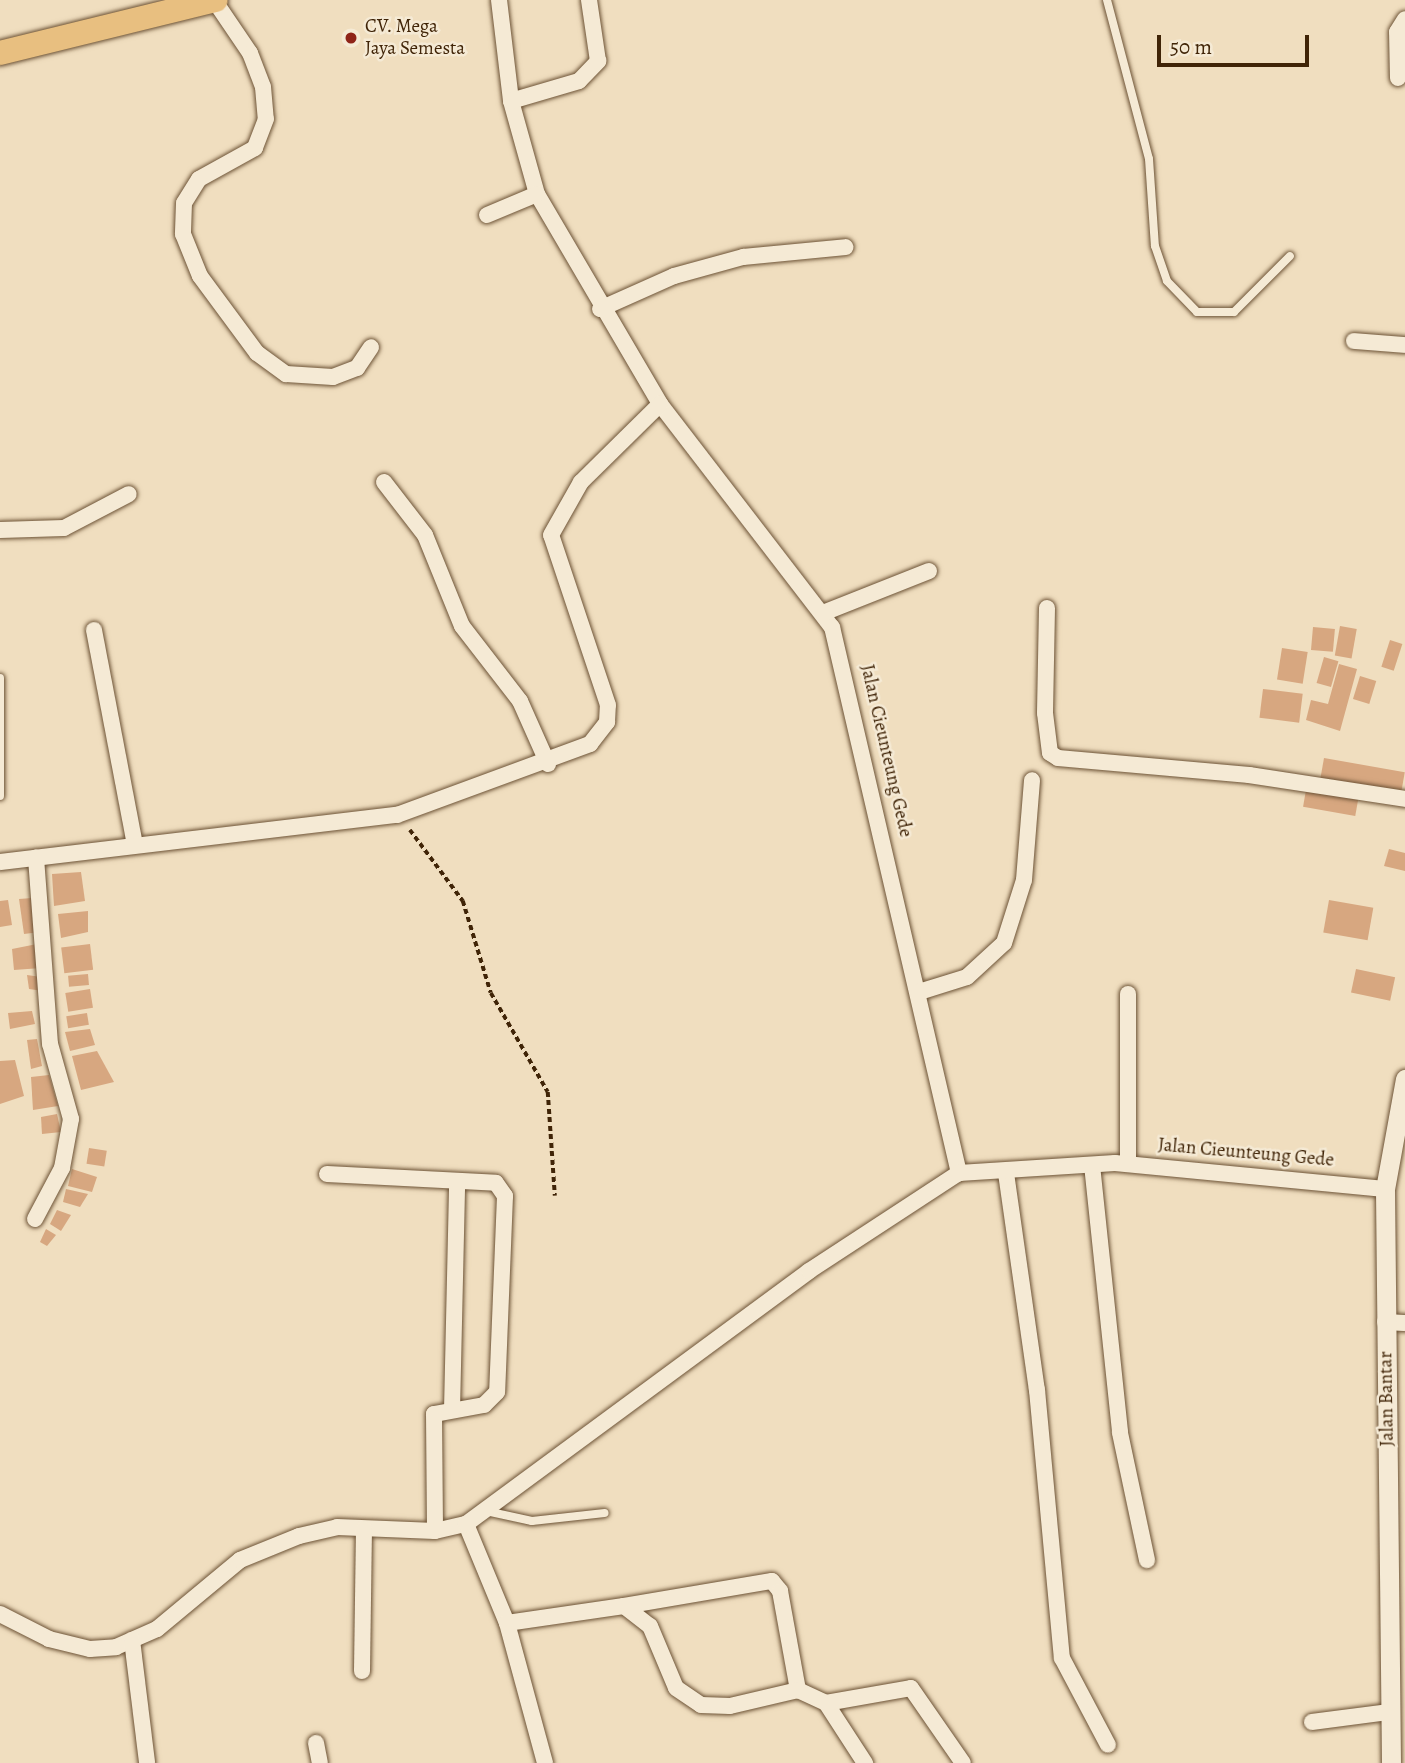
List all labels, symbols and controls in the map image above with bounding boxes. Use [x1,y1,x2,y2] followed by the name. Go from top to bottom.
[365,16,465,60] place label: CV. Mega Jaya Semesta
[1160,21,1312,65] scale bar
[343,30,359,46] marker: CV. Mega Jaya Semesta
[1170,33,1212,61] text: 50 m
[855,662,917,840] street label: Jalan Cieunteung Gede
[1157,1134,1335,1172] street label: Jalan Cieunteung Gede
[1375,1351,1399,1447] street label: Jalan Bantar

